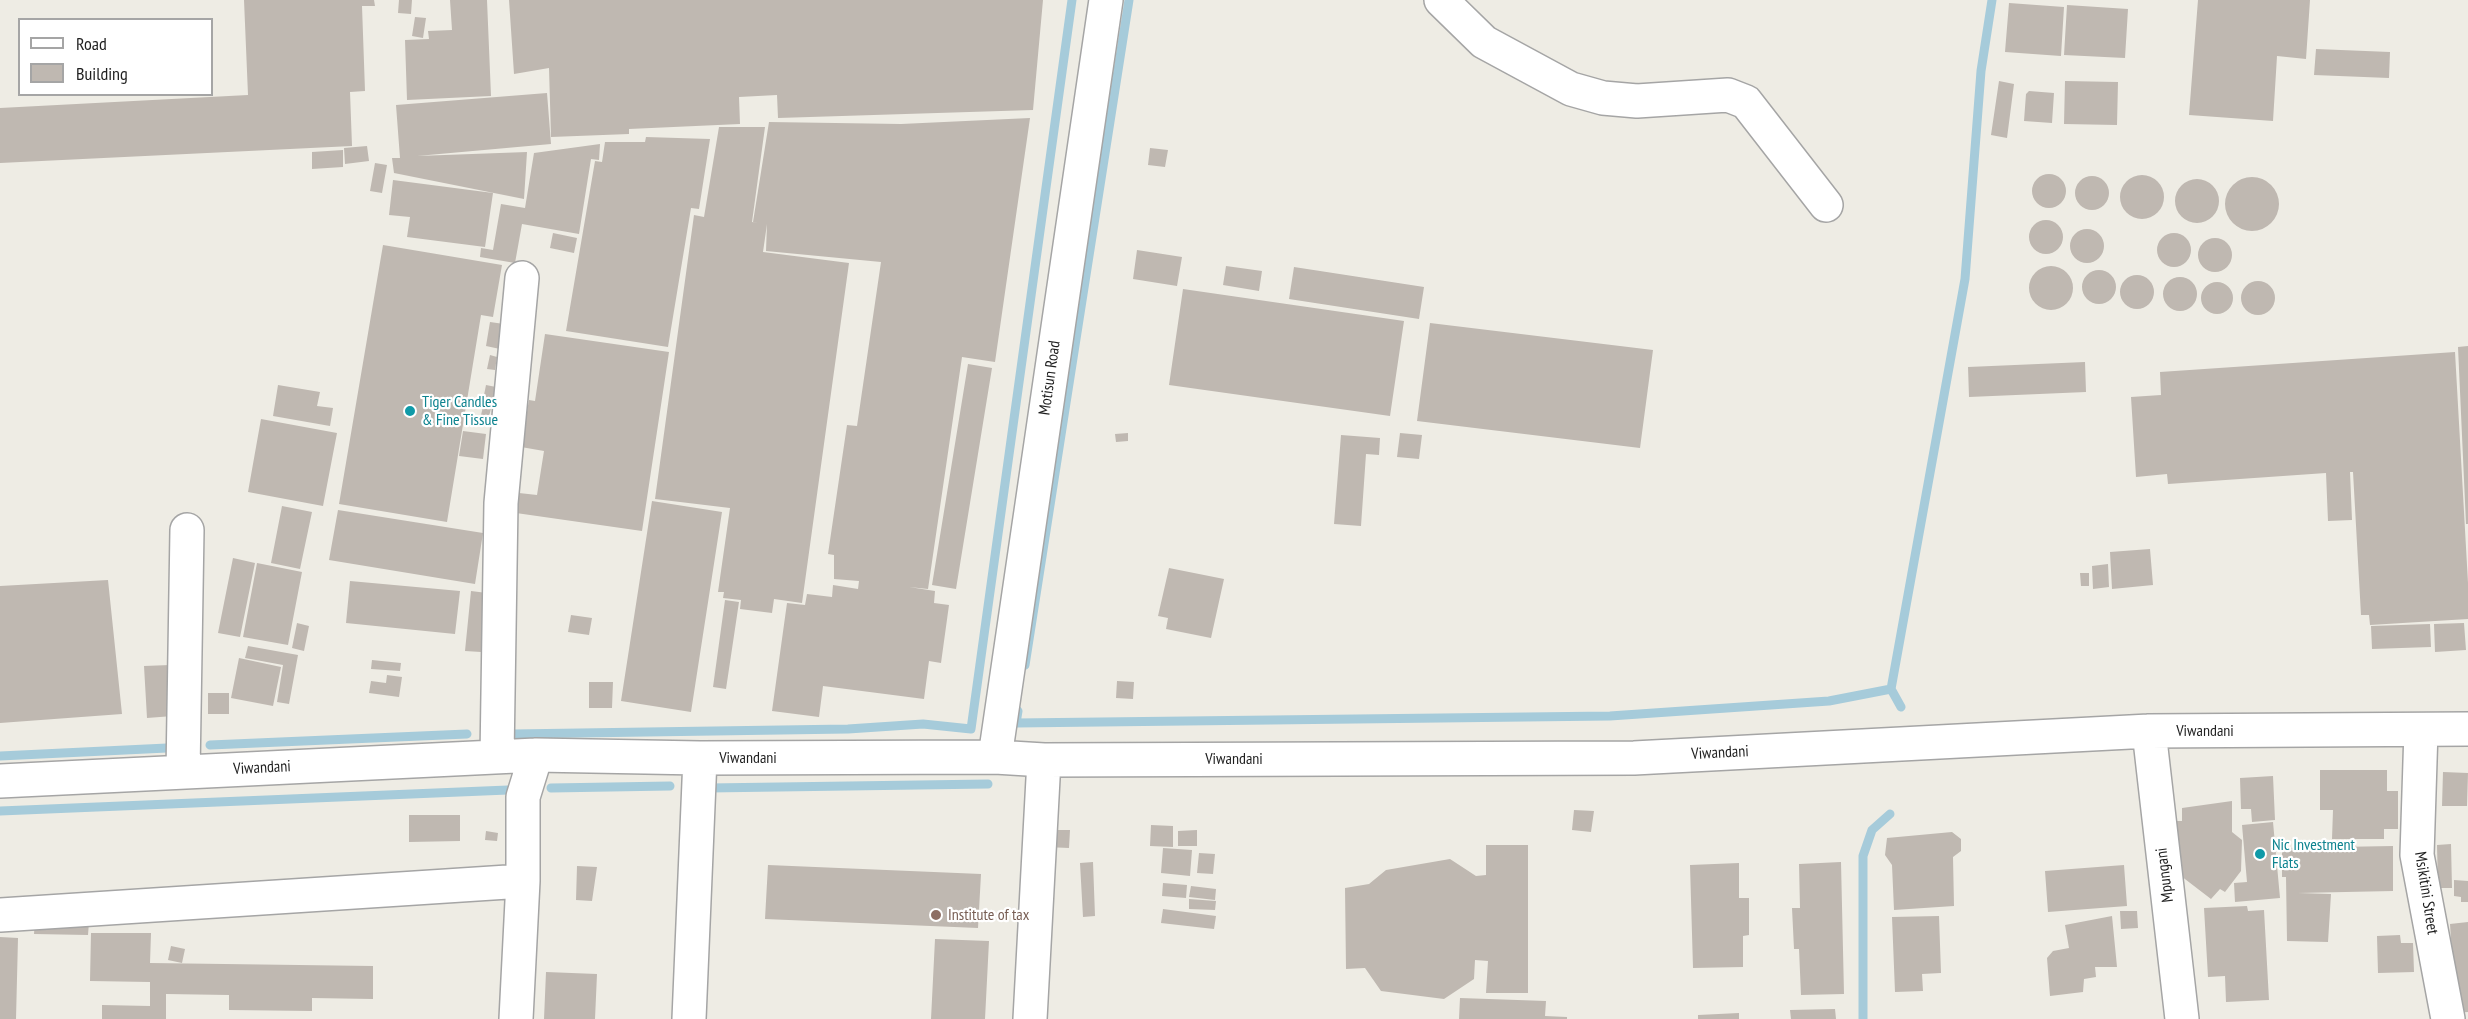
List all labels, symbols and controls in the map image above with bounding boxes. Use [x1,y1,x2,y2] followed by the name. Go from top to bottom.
[18,18,213,96] legend
[76,32,107,55] text: Road
[76,62,128,85] text: Building
[1035,340,1065,416] street label: Motisun Road
[422,392,498,430] place label: Tiger Candles & Fine Tissue
[403,404,417,418] marker: Tiger Candles & Fine Tissue
[2176,721,2234,741] street label: Viwandani
[1691,742,1749,764] street label: Viwandani
[719,748,777,768] street label: Viwandani
[1205,749,1263,769] street label: Viwandani
[233,757,291,779] street label: Viwandani
[2272,835,2355,873] place label: Nic Investment Flats
[2152,847,2178,903] street label: Mpungani
[2253,847,2267,861] marker: Nic Investment Flats
[2410,850,2442,936] street label: Msikitini Street
[948,905,1029,925] place label: Institute of tax
[929,908,943,922] marker: Institute of tax

